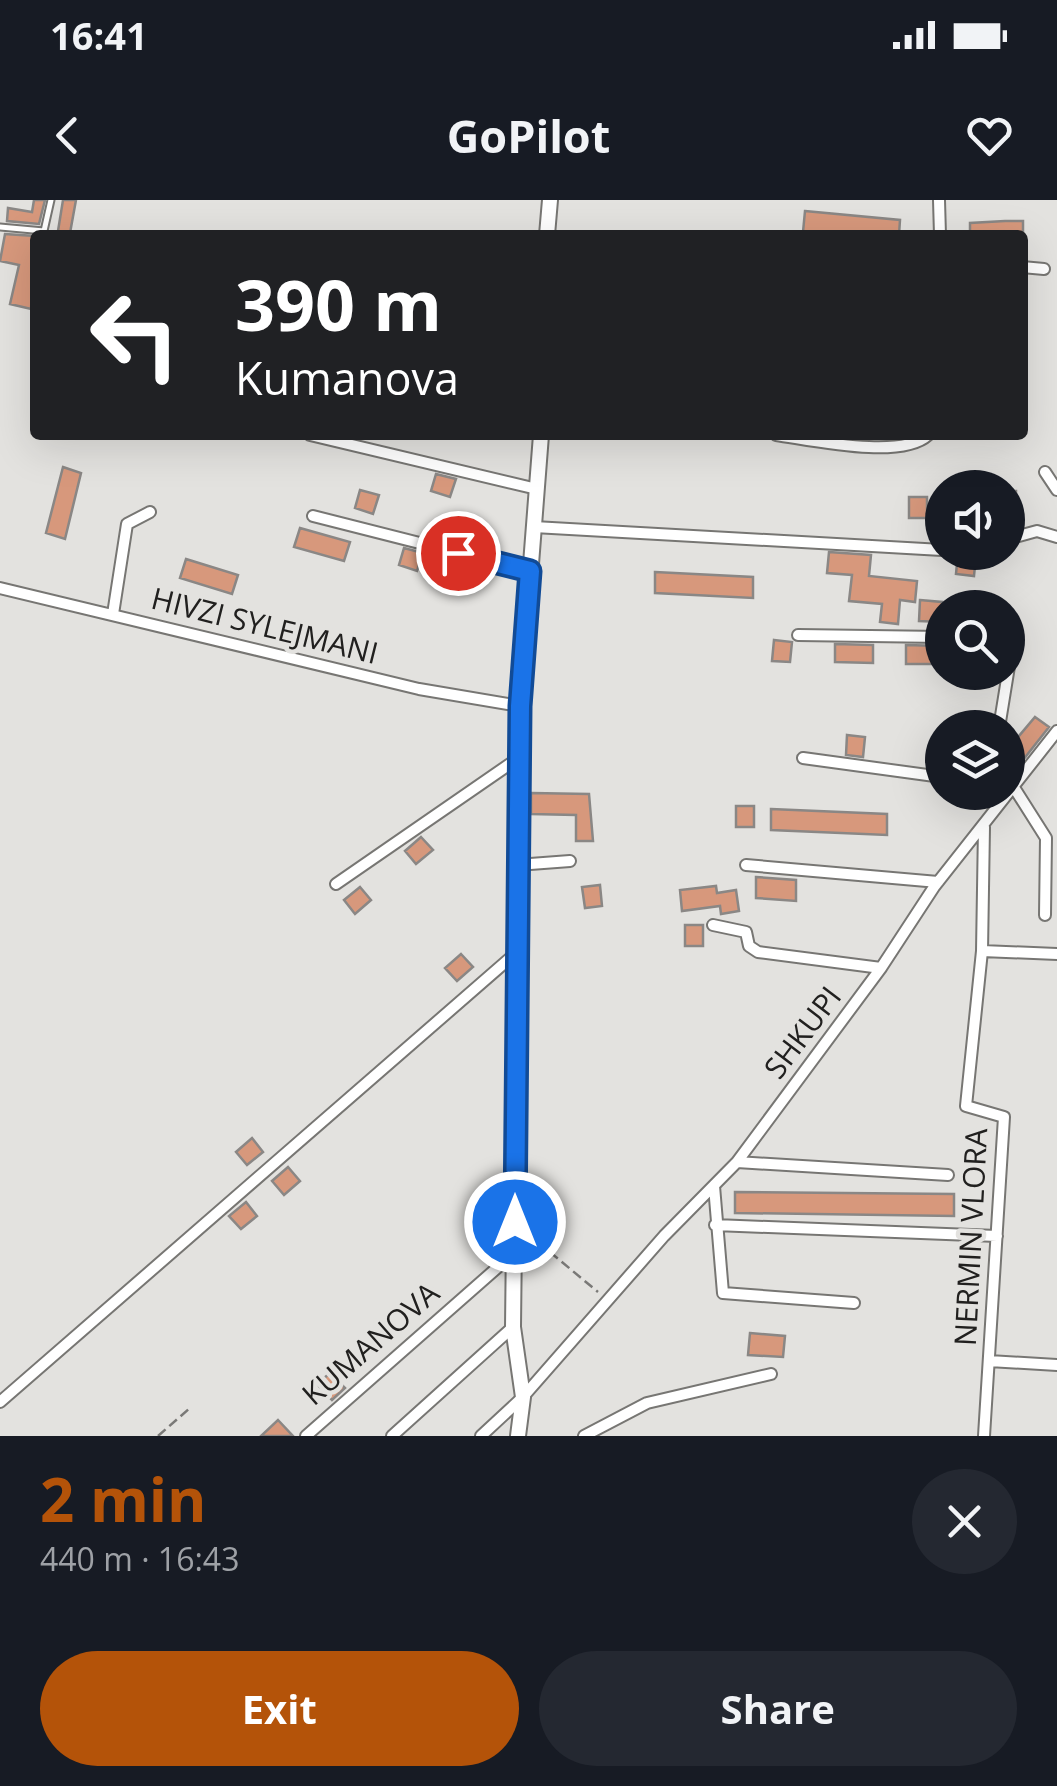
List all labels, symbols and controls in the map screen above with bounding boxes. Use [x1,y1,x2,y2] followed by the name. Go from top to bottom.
[50,9,148,61] text: 16:41
[447,105,610,166] text: GoPilot
[40,108,95,163] icon: back
[962,108,1017,163] icon: heart
[235,256,442,352] text: 390 m
[70,270,200,400] icon: left
[235,347,459,408] text: Kumanova
[925,470,1025,810] map controls
[925,470,1025,570] button: sound
[416,511,501,596] pin
[431,526,486,581] icon: arrive
[147,577,383,673] street label: HIVZI SYLEJMANI
[925,590,1025,690] button: search
[925,710,1025,810] button: layers
[754,978,850,1086] street label: SHKUPI
[944,1127,996,1347] street label: NERMIN VLORA
[463,1170,567,1274] position arrow
[293,1272,447,1414] street label: KUMANOVA
[40,1458,207,1540] text: 2 min
[912,1469,1017,1574] button: close
[40,1537,239,1580] text: 440 m · 16:43
[40,1651,519,1766] button: Exit
[539,1651,1017,1766] button: Share

